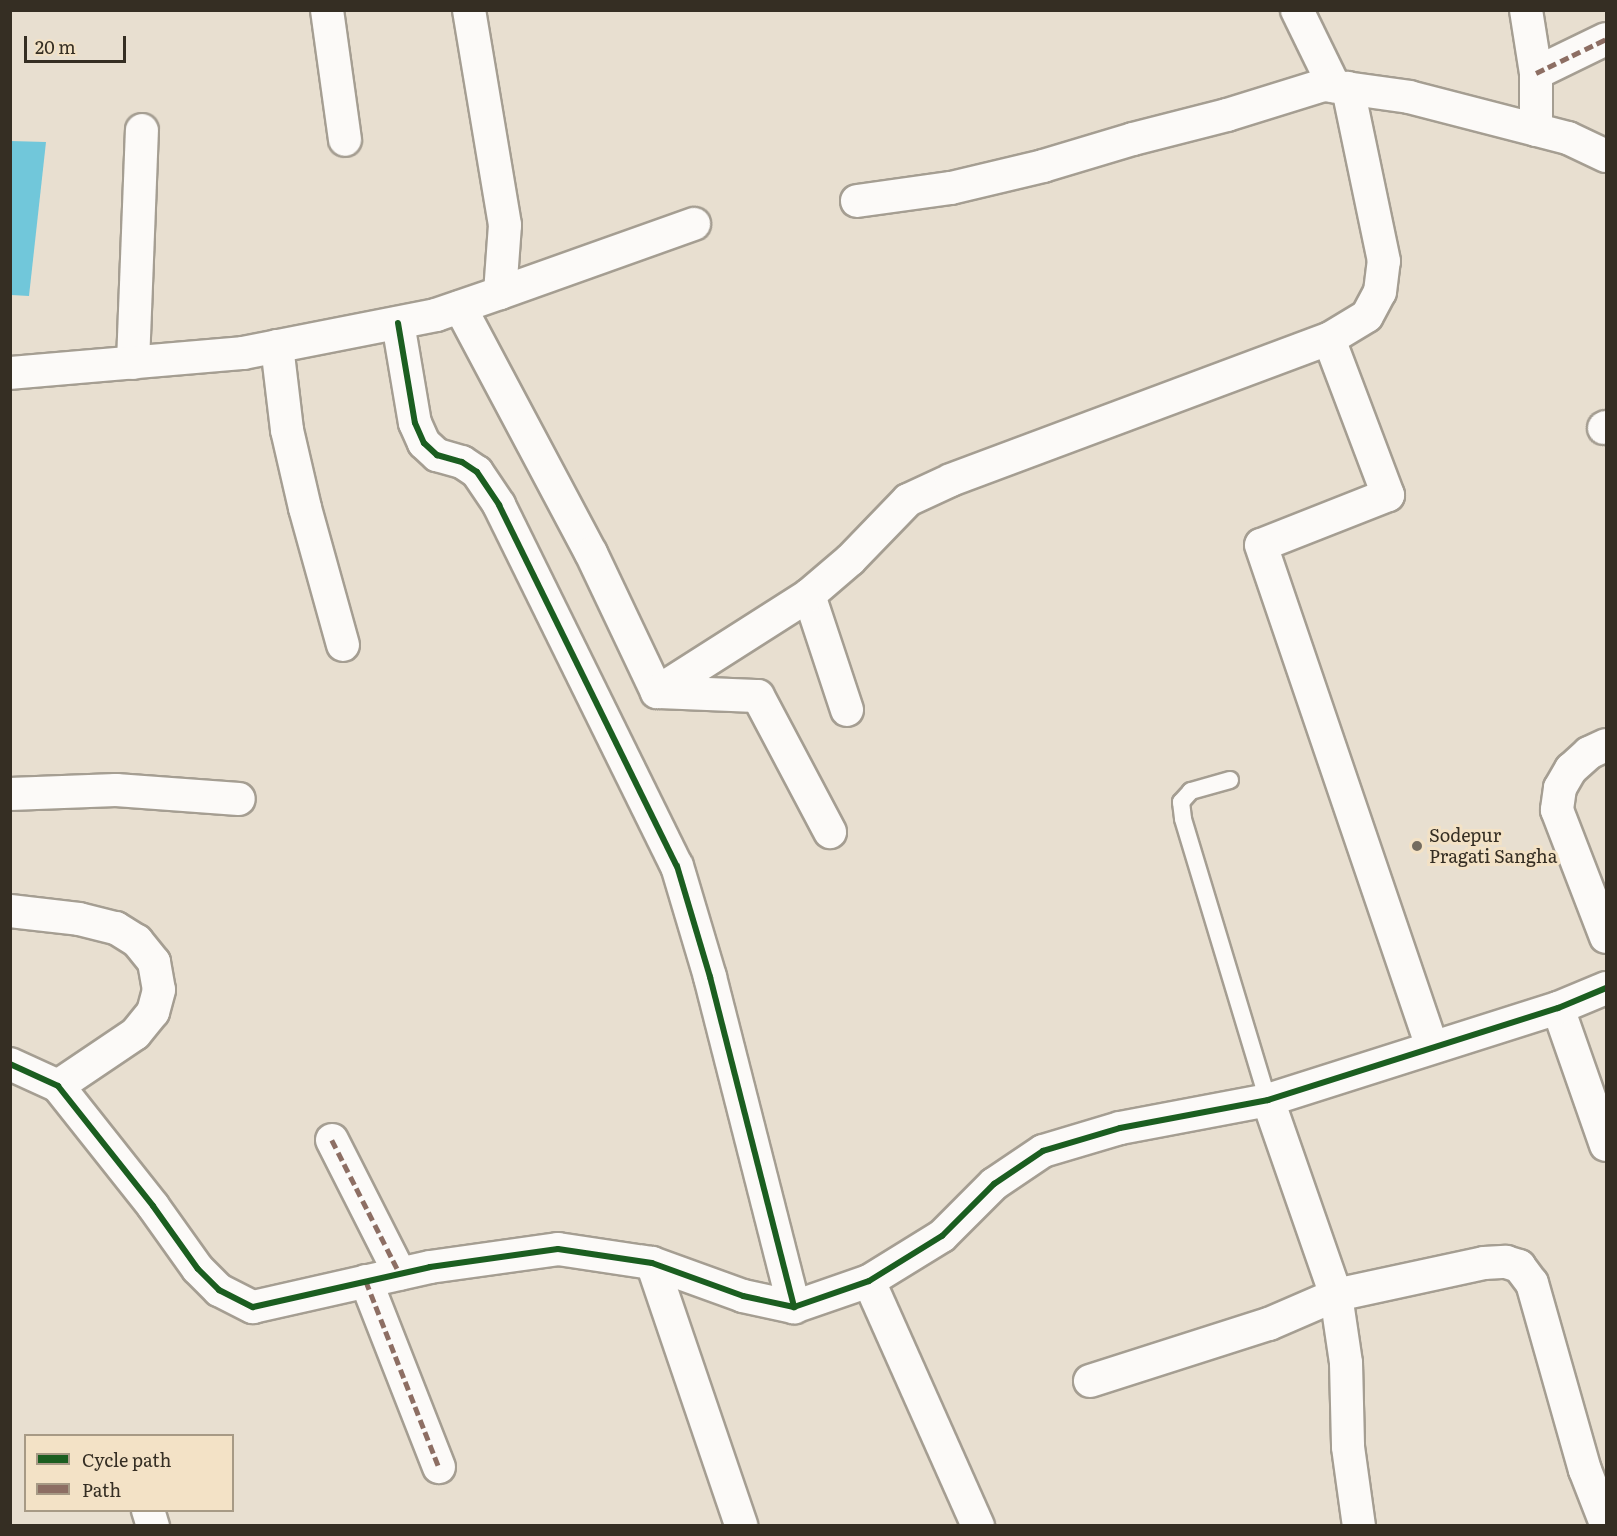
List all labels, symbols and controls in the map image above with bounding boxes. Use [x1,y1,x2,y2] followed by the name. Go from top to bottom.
[27,24,129,62] scale bar
[35,33,76,60] text: 20 m
[1429,825,1557,868] place label: Sodepur Pragati Sangha
[1410,839,1424,853] marker: Sodepur Pragati Sangha
[24,1434,234,1512] legend
[82,1446,171,1473] text: Cycle path
[82,1476,121,1503] text: Path

